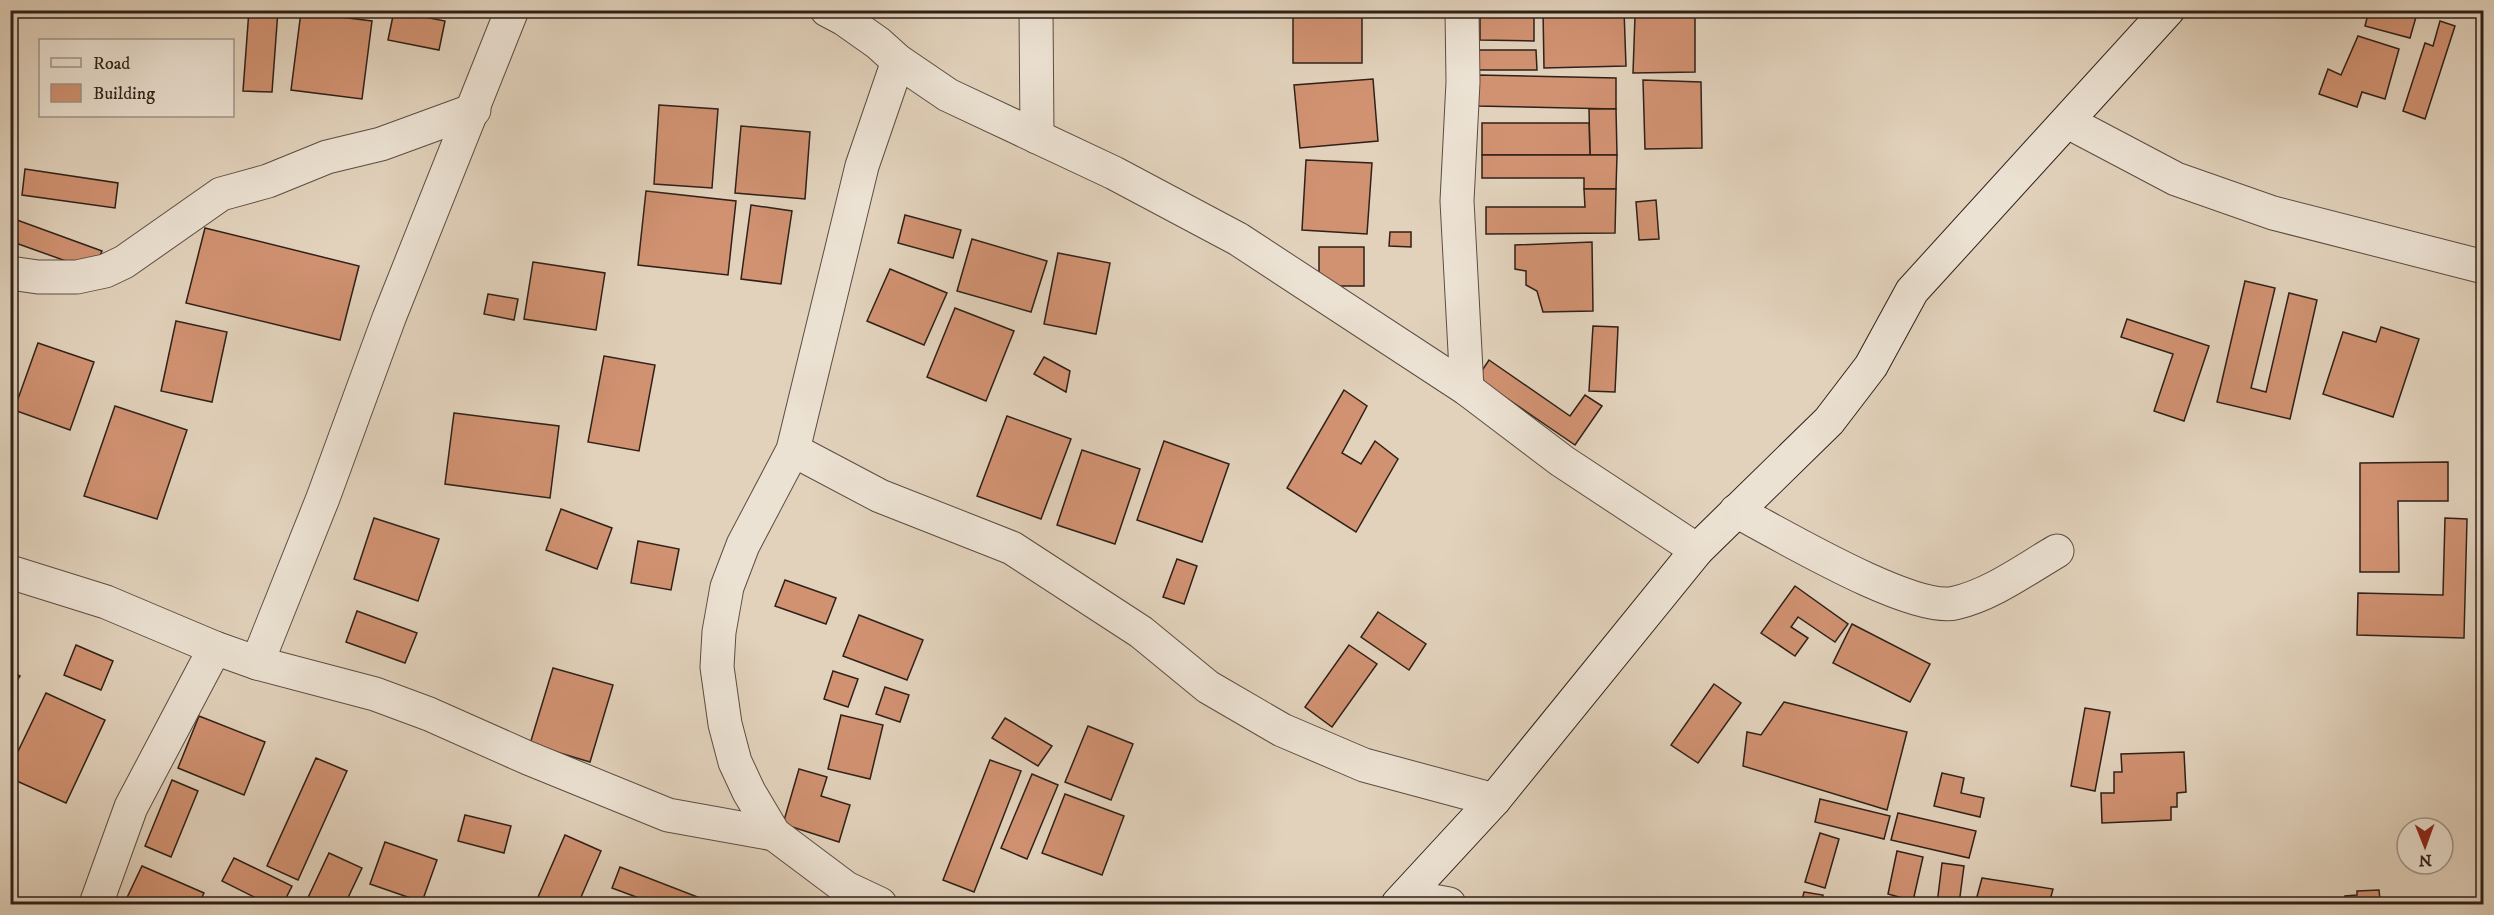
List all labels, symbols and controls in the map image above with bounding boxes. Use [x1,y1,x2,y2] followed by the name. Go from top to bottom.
[39,39,234,117] legend
[93,53,130,75] text: Road
[93,83,155,105] text: Building
[2395,816,2455,876] north arrow
[2419,850,2432,870] text: N

